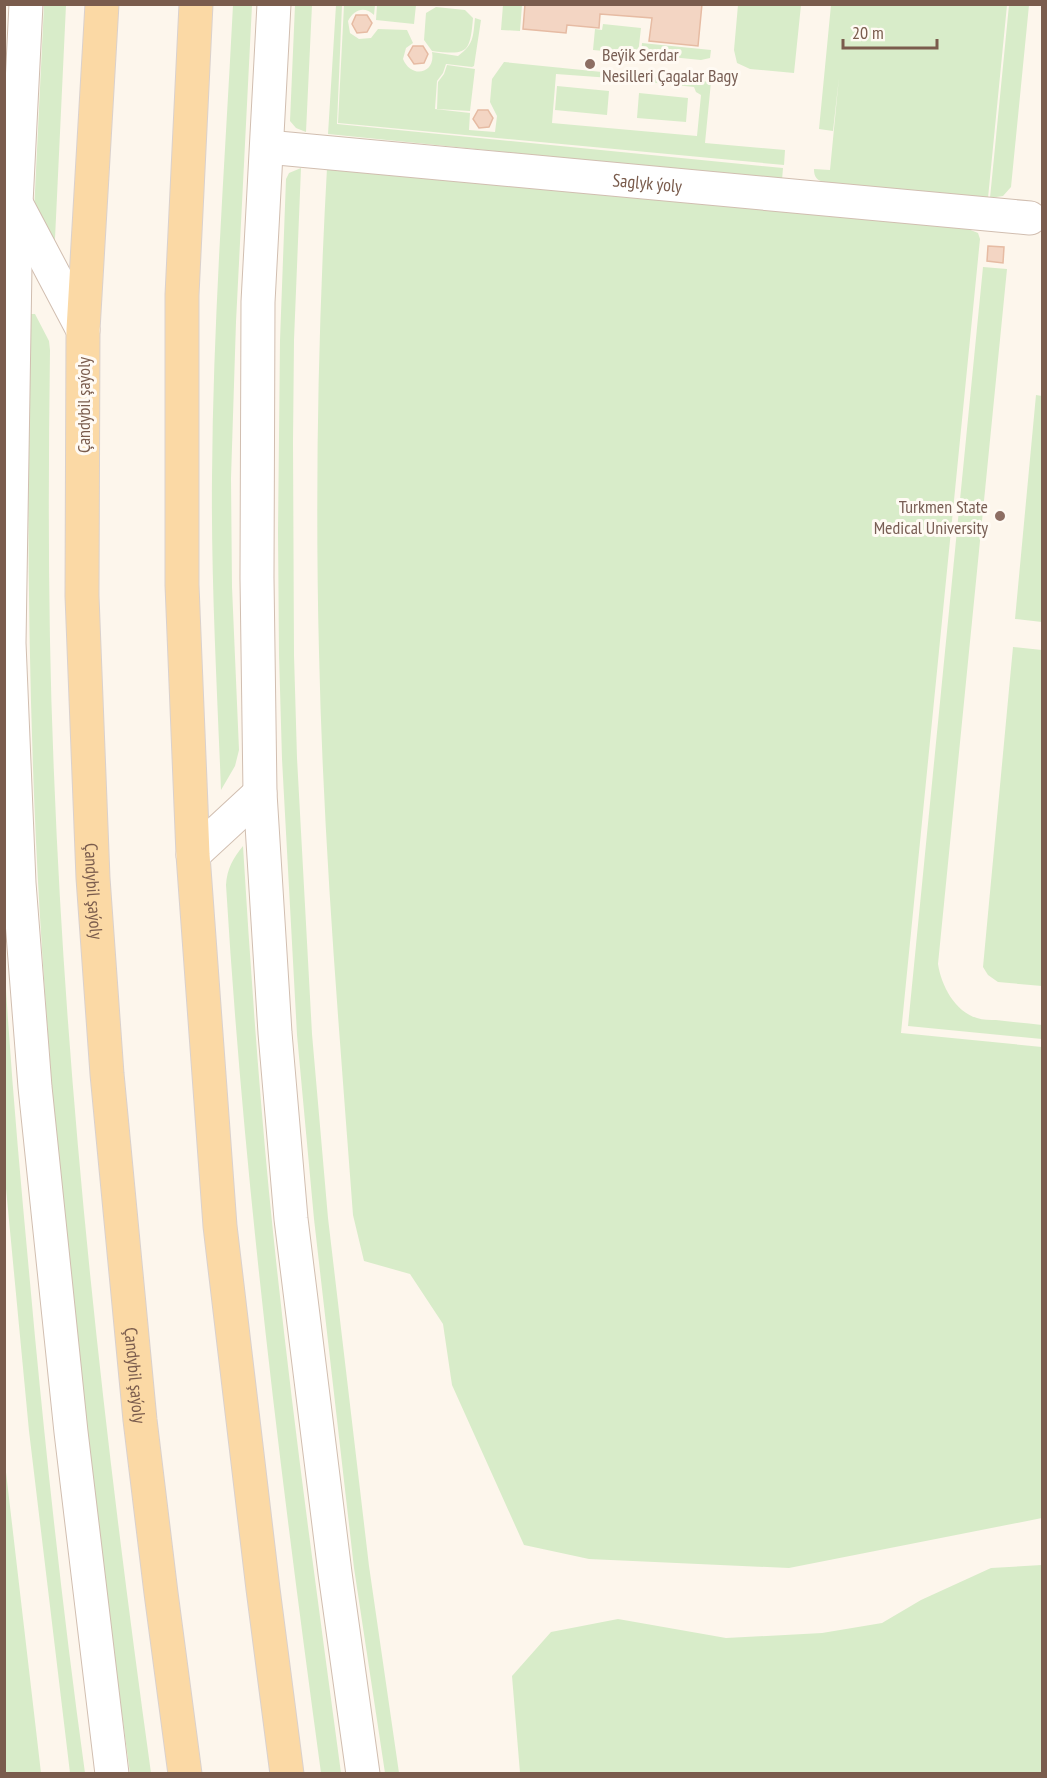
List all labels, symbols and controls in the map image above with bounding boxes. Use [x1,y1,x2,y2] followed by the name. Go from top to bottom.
[843,12,938,50] scale bar
[852,21,884,44] text: 20 m
[602,43,738,87] place label: Beýik Serdar Nesilleri Çagalar Bagy
[583,57,597,71] marker: Beýik Serdar Nesilleri Çagalar Bagy
[612,168,683,197] street label: Saglyk ýoly
[72,357,95,453] street label: Çandybil şaýoly
[874,495,988,539] place label: Turkmen State Medical University
[993,509,1007,523] marker: Turkmen State Medical University
[80,843,109,940] street label: Çandybil şaýoly
[120,1326,152,1425] street label: Çandybil şaýoly

